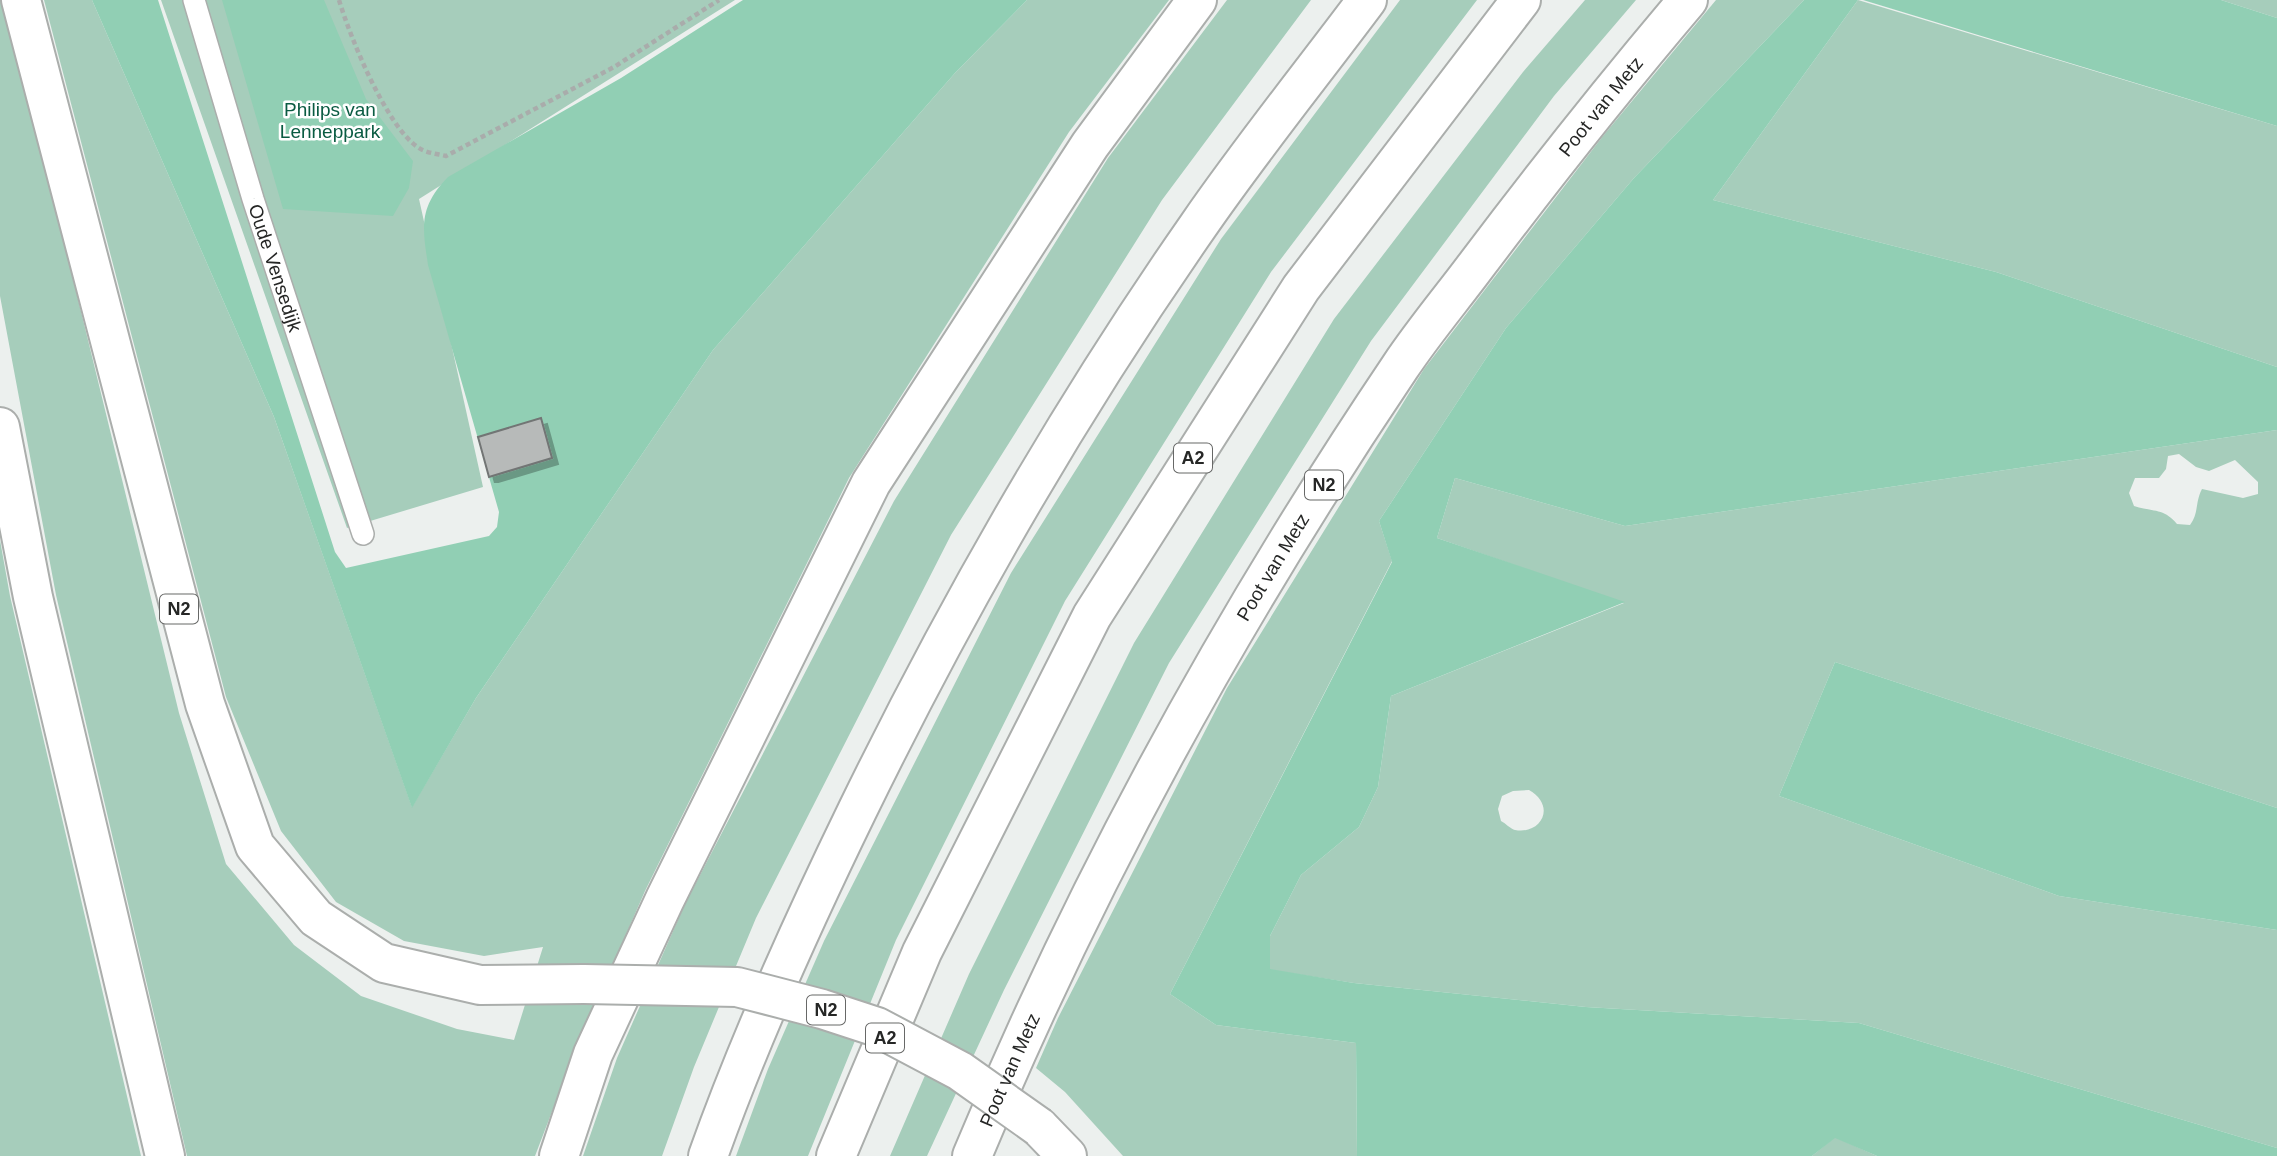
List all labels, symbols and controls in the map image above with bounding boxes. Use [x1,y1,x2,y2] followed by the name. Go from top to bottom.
[1554,52,1647,160] street label: Poot van Metz
[280,99,381,142] park label: Philips van Lenneppark
[245,201,307,335] street label: Oude Vensedijk
[1174,444,1212,472] road number: A2
[1305,471,1343,500] road number: N2
[1232,509,1313,624] street label: Poot van Metz
[160,594,198,624] road number: N2
[807,995,845,1024] road number: N2
[975,1010,1044,1130] street label: Poot van Metz
[866,1023,904,1052] road number: A2

